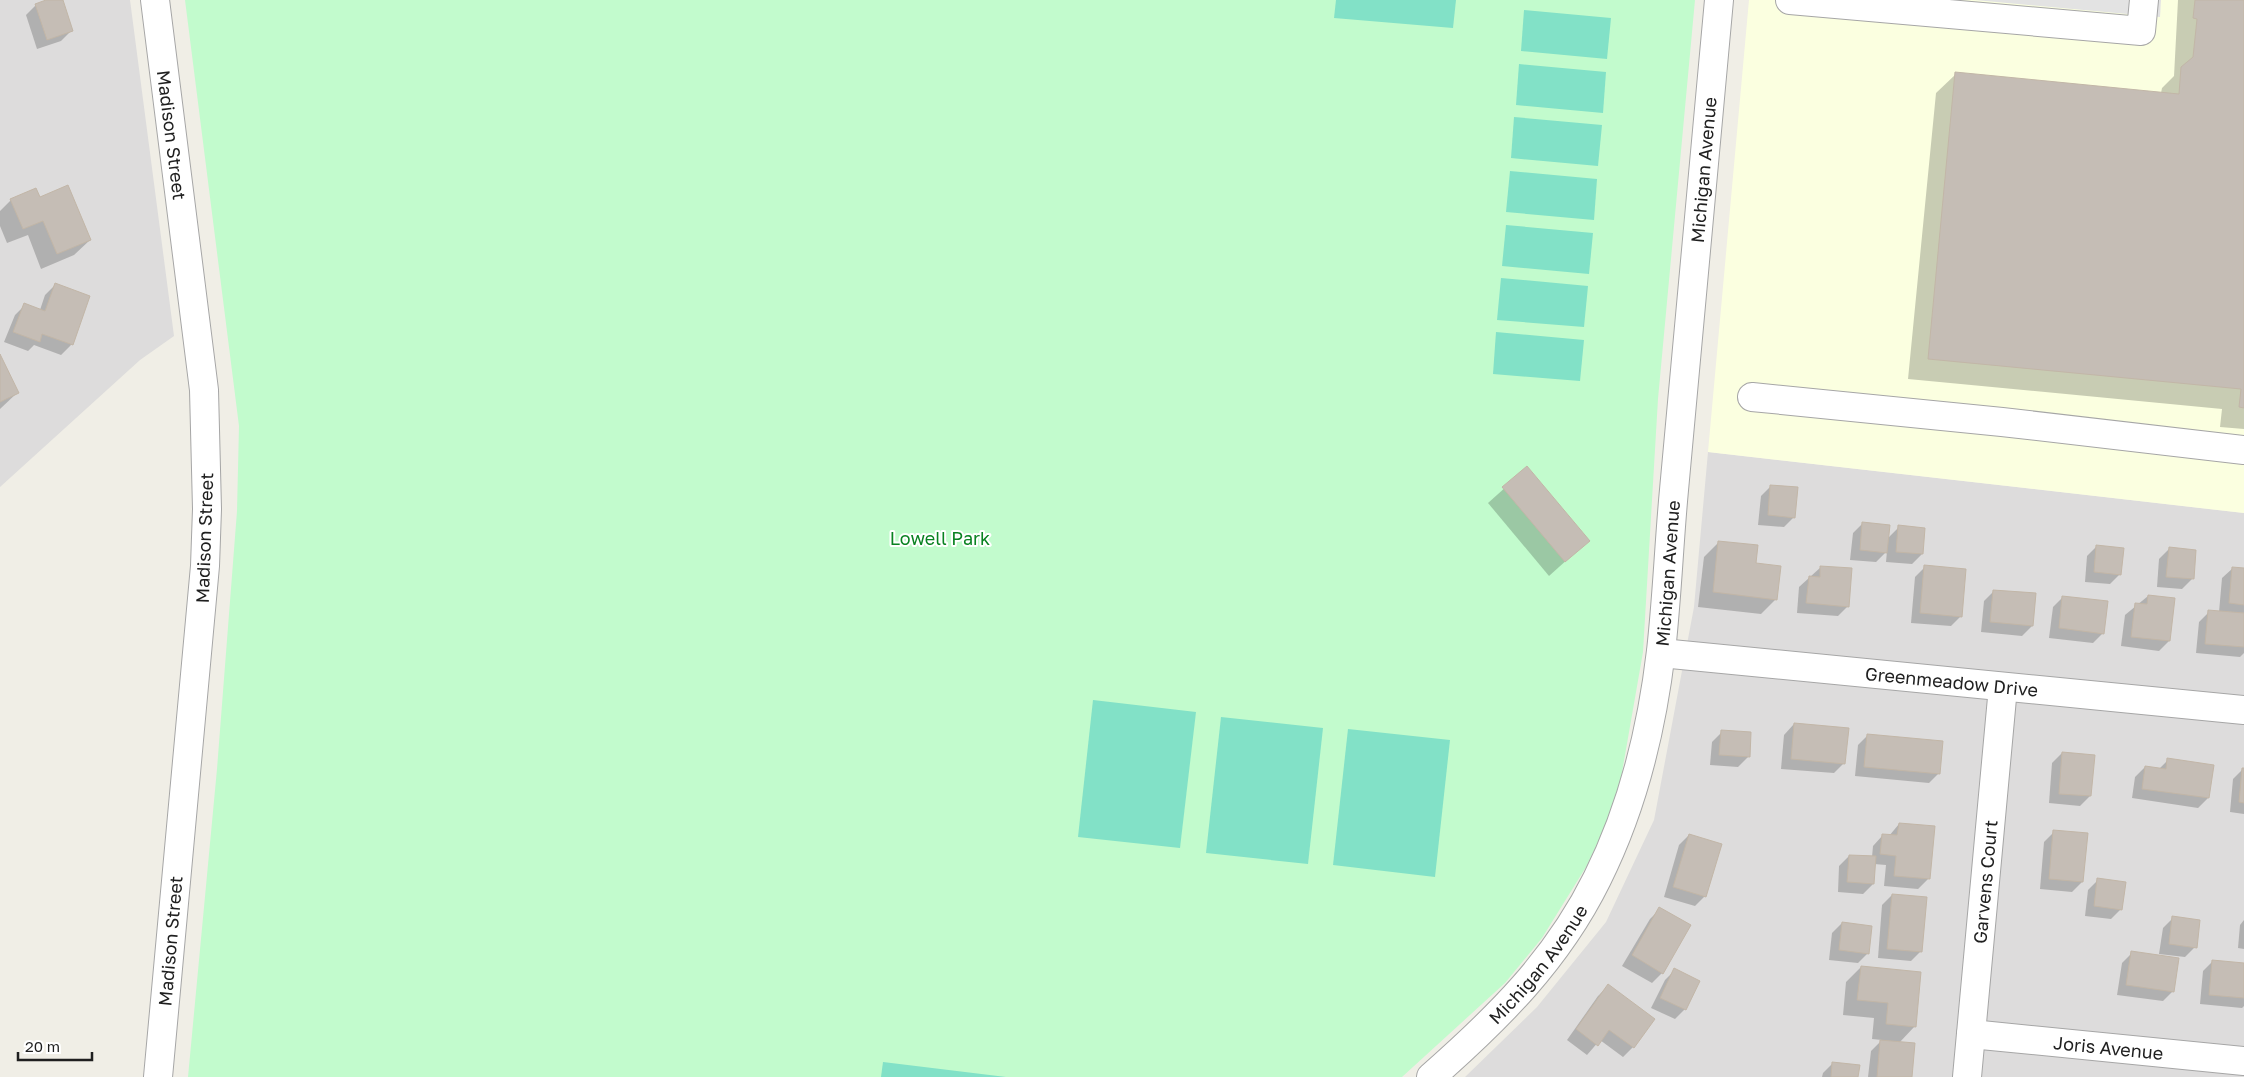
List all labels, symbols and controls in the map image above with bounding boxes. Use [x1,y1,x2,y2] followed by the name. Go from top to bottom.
[153,69,191,201] street label: Madison Street
[1686,96,1721,244] street label: Michigan Avenue
[191,472,217,604] street label: Madison Street
[1651,499,1684,648] street label: Michigan Avenue
[890,527,990,549] park label: Lowell Park
[1864,662,2039,701] street label: Greenmeadow Drive
[1968,819,2002,945] street label: Garvens Court
[153,875,187,1007] street label: Madison Street
[1484,901,1592,1028] street label: Michigan Avenue
[18,1030,91,1062] scale bar
[2052,1031,2164,1064] street label: Joris Avenue
[25,1037,60,1055] text: 20 m

